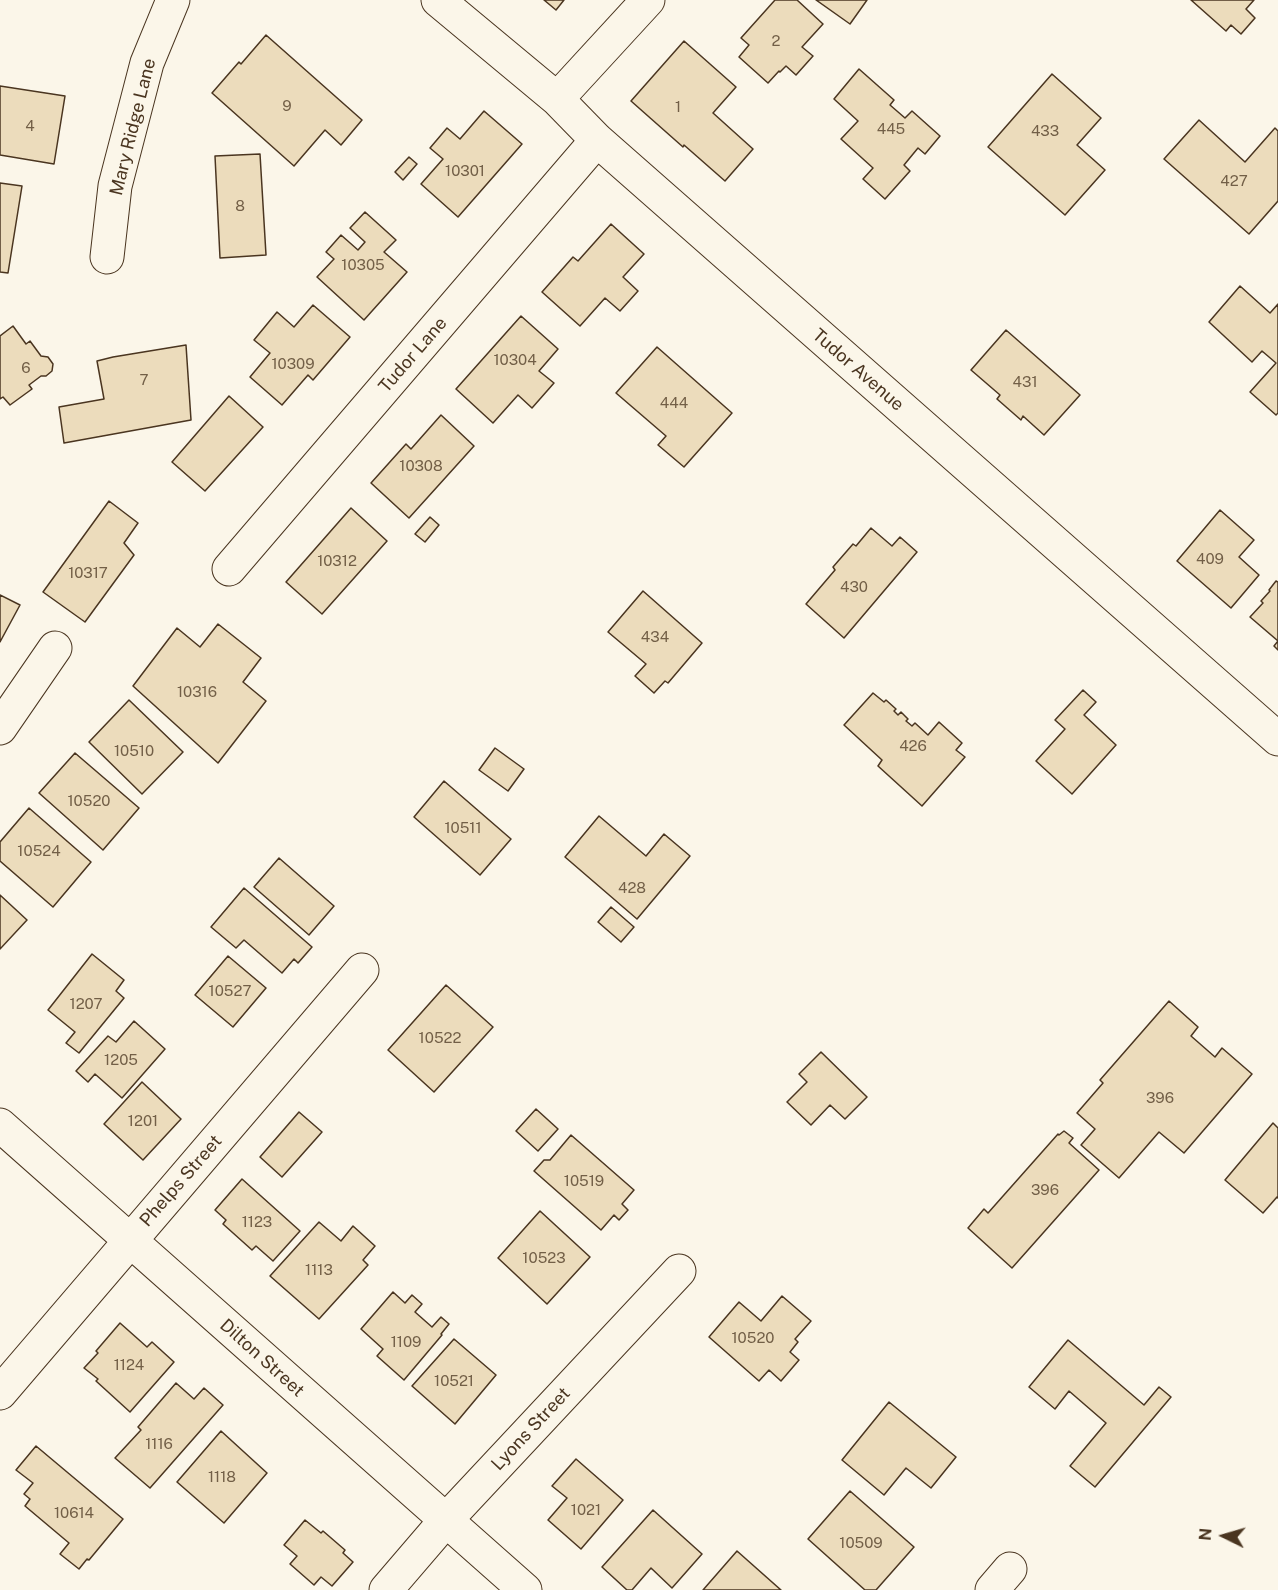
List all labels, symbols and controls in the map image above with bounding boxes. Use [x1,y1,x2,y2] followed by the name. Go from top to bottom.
[772,32,780,50] house number: 2
[106,56,160,198] street label: Mary Ridge Lane
[282,97,292,115] house number: 9
[675,98,681,116] house number: 1
[25,117,35,135] house number: 4
[877,120,905,138] house number: 445
[1031,122,1059,140] house number: 433
[445,162,485,180] house number: 10301
[1220,172,1248,190] house number: 427
[235,197,245,215] house number: 8
[341,256,385,274] house number: 10305
[374,313,452,397] street label: Tudor Lane
[808,324,908,416] street label: Tudor Avenue
[493,351,537,369] house number: 10304
[272,355,314,373] house number: 10309
[21,359,31,377] house number: 6
[139,371,149,389] house number: 7
[1013,373,1037,391] house number: 431
[660,394,688,412] house number: 444
[399,457,443,475] house number: 10308
[1196,550,1224,568] house number: 409
[317,552,357,570] house number: 10312
[68,564,108,582] house number: 10317
[840,578,868,596] house number: 430
[641,628,669,646] house number: 434
[177,683,217,701] house number: 10316
[899,737,927,755] house number: 426
[114,742,154,760] house number: 10510
[67,792,111,810] house number: 10520
[444,819,482,837] house number: 10511
[17,842,61,860] house number: 10524
[618,879,646,897] house number: 428
[209,982,251,1000] house number: 10527
[70,995,102,1013] house number: 1207
[419,1029,461,1047] house number: 10522
[104,1051,138,1069] house number: 1205
[1146,1089,1174,1107] house number: 396
[128,1112,158,1130] house number: 1201
[135,1131,227,1231] street label: Phelps Street
[564,1172,604,1190] house number: 10519
[1031,1181,1059,1199] house number: 396
[242,1213,272,1231] house number: 1123
[522,1249,566,1267] house number: 10523
[305,1261,333,1279] house number: 1113
[215,1314,309,1402] street label: Dilton Street
[731,1329,775,1347] house number: 10520
[391,1333,421,1351] house number: 1109
[114,1356,144,1374] house number: 1124
[434,1372,474,1390] house number: 10521
[487,1383,575,1475] street label: Lyons Street
[145,1435,173,1453] house number: 1116
[208,1468,236,1486] house number: 1118
[571,1501,601,1519] house number: 1021
[54,1504,94,1522] house number: 10614
[1194,1506,1254,1566] north arrow
[1196,1527,1216,1541] text: N
[839,1534,883,1552] house number: 10509

